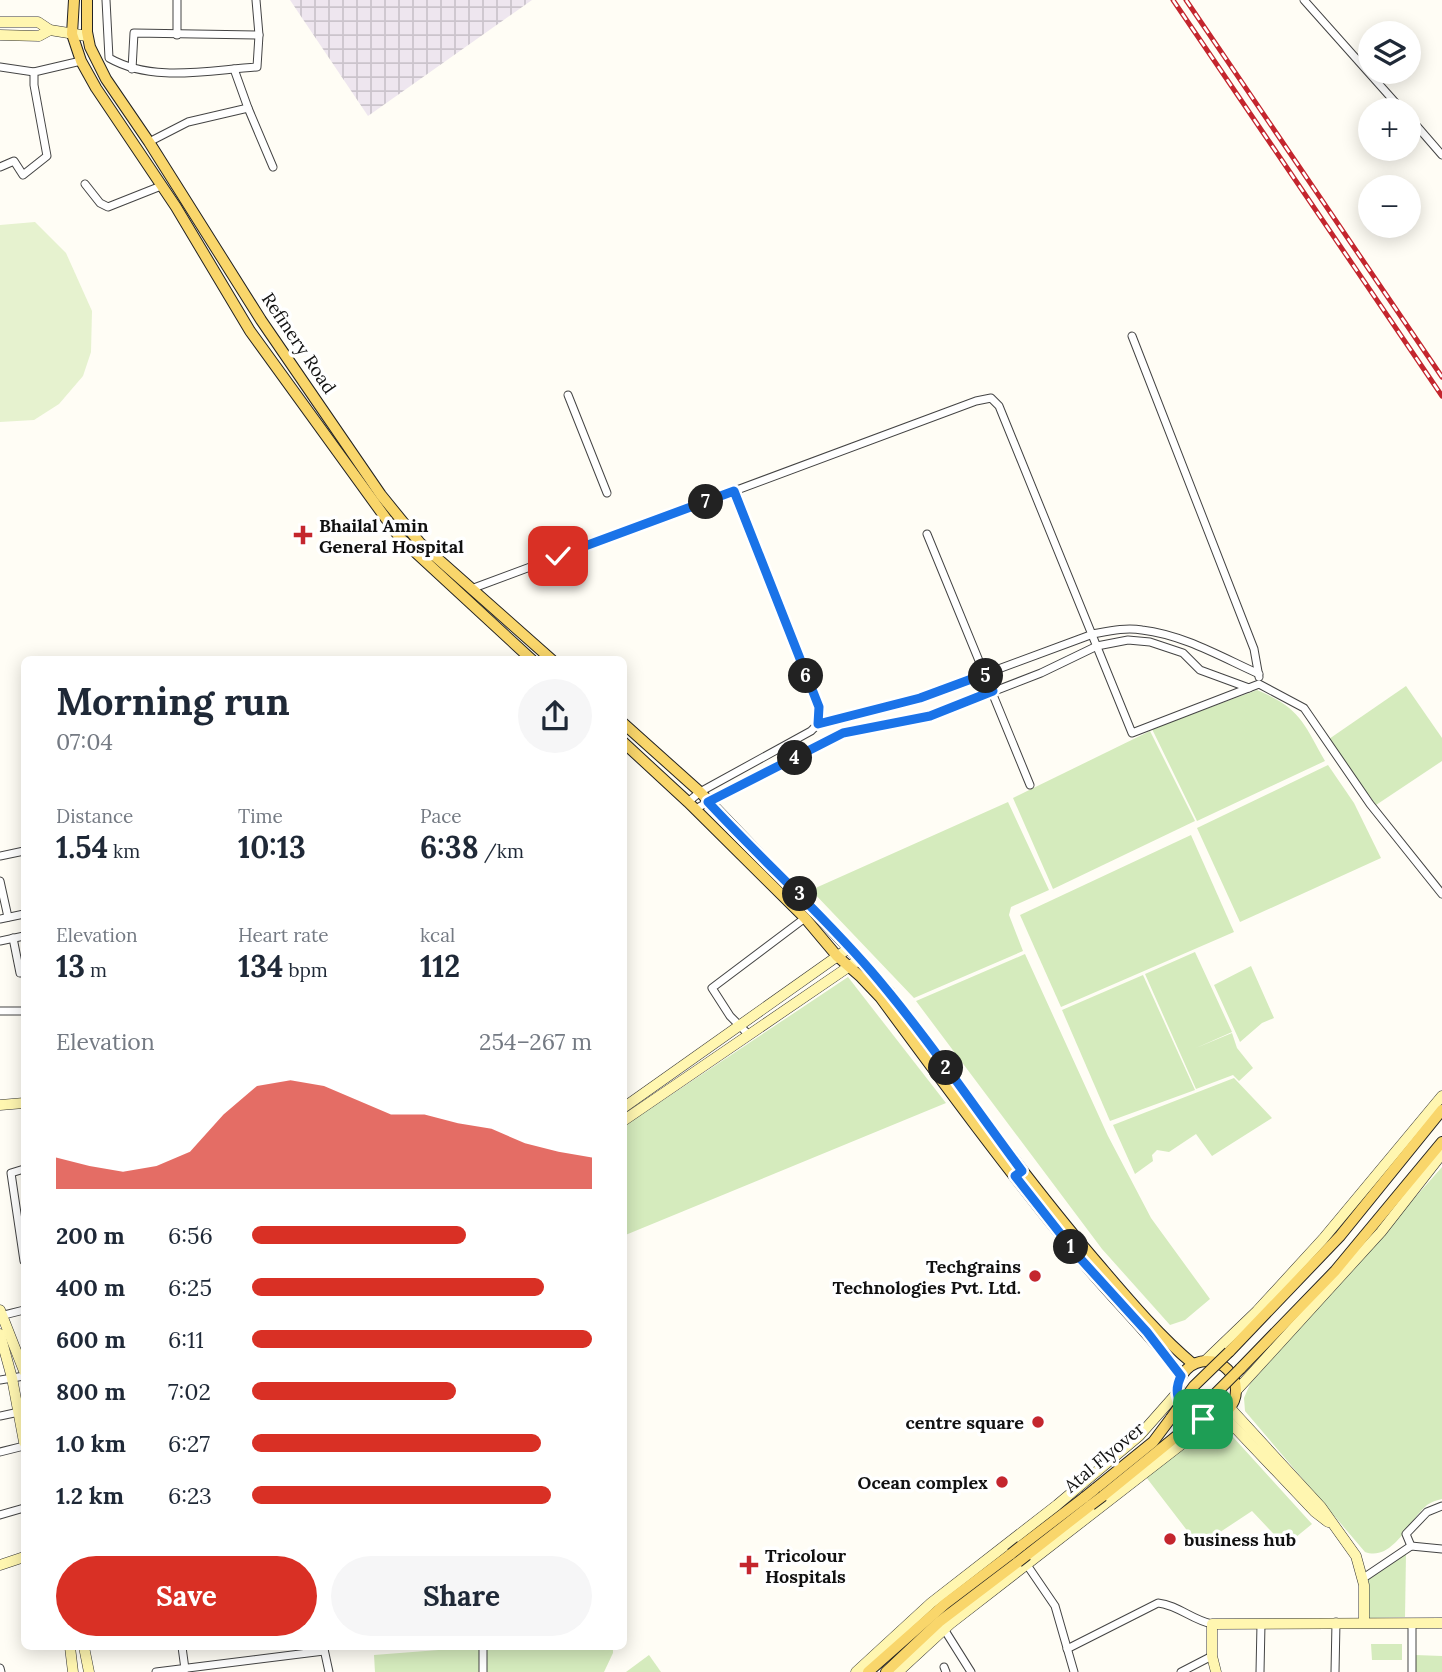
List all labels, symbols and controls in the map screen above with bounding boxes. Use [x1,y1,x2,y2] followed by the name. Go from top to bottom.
[1358,21,1421,238] map controls
[1358,21,1421,84] button: layers
[1358,98,1421,161] button: +
[1358,175,1421,238] button: −
[257,288,341,398] street label: Refinery Road
[688,484,724,520] pin: 7
[701,489,710,513] text: 7
[319,514,464,558] place label: Bhailal Amin General Hospital
[293,525,313,545] marker: Bhailal Amin General Hospital
[528,526,588,586] pin
[539,537,577,575] icon: check
[788,658,824,694] pin: 6
[968,658,1004,694] pin: 5
[800,663,811,687] text: 6
[980,663,991,687] text: 5
[56,677,290,725] text: Morning run
[518,679,592,753] button: share
[56,727,113,756] text: 07:04
[778,740,812,776] pin: 4
[789,745,800,769] text: 4
[56,804,133,828] text: Distance
[238,804,283,828] text: Time
[420,804,462,828] text: Pace
[56,828,108,866] text: 1.54
[238,828,306,866] text: 10:13
[420,828,479,866] text: 6:38
[108,839,140,863] text: km
[479,839,524,863] text: /km
[782,876,818,912] pin: 3
[794,881,805,905] text: 3
[56,923,138,947] text: Elevation
[238,923,329,947] text: Heart rate
[420,923,455,947] text: kcal
[56,947,85,985] text: 13
[238,947,283,985] text: 134
[420,947,460,985] text: 112
[85,958,107,982] text: m
[283,958,328,982] text: bpm
[56,1027,155,1056] text: Elevation
[479,1027,592,1056] text: 254–267 m
[928,1050,964,1086] pin: 2
[940,1055,951,1079] text: 2
[56,1221,125,1250] text: 200 m
[168,1221,213,1250] text: 6:56
[1054,1230,1088,1264] pin: 1
[1067,1234,1074,1258] text: 1
[833,1255,1021,1299] place label: Techgrains Technologies Pvt. Ltd.
[1027,1268,1043,1284] marker: Techgrains Technologies Pvt. Ltd.
[56,1273,125,1302] text: 400 m
[168,1273,212,1302] text: 6:25
[56,1325,126,1354] text: 600 m
[168,1325,204,1354] text: 6:11
[56,1377,126,1406] text: 800 m
[168,1377,211,1406] text: 7:02
[1173,1389,1233,1449] pin
[1184,1400,1222,1438] icon: arrive
[905,1411,1024,1434] place label: centre square
[1030,1414,1046,1430] marker: centre square
[1058,1417,1149,1498] street label: Atal Flyover
[56,1429,126,1458] text: 1.0 km
[168,1429,210,1458] text: 6:27
[858,1471,988,1494] place label: Ocean complex
[994,1474,1010,1490] marker: Ocean complex
[56,1481,124,1510] text: 1.2 km
[168,1481,212,1510] text: 6:23
[1183,1528,1296,1551] place label: business hub
[1162,1531,1178,1547] marker: business hub
[765,1544,847,1588] place label: Tricolour Hospitals
[739,1555,759,1575] marker: Tricolour Hospitals
[56,1556,317,1636] button: Save
[331,1556,592,1636] button: Share

